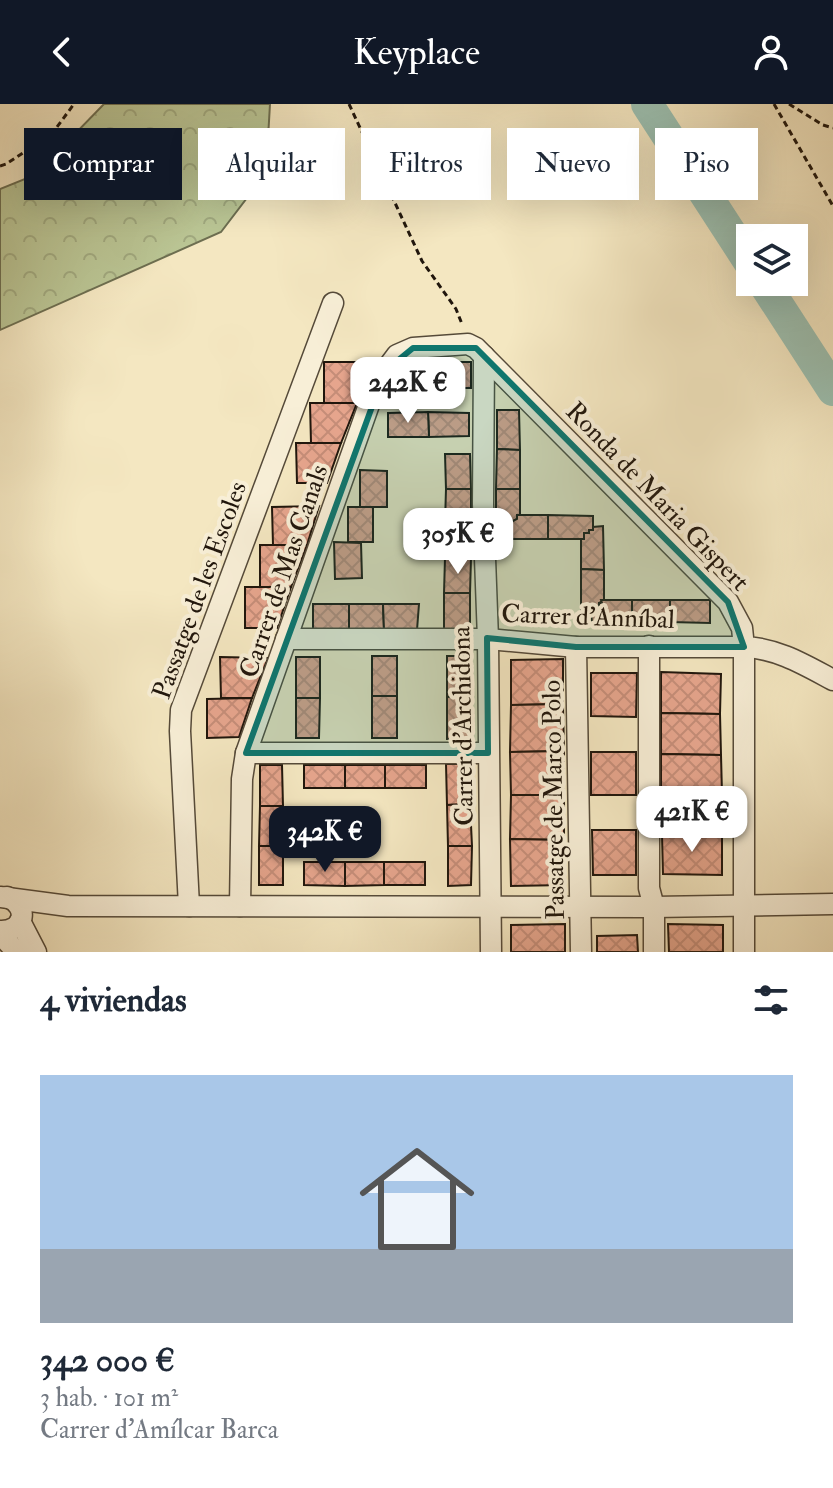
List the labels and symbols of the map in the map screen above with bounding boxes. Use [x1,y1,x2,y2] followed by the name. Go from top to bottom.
[343,357,473,425] pin: 242K €
[558,395,756,599] street label: Ronda de Maria Gispert
[232,460,335,682] street label: Carrer de Mas Canals
[146,477,254,703] street label: Passatge de les Escoles
[393,508,523,576] pin: 305K €
[501,598,676,636] street label: Carrer d'Anníbal
[445,625,481,826] street label: Carrer d'Archidona
[536,680,572,920] street label: Passatge de Marco Polo
[627,786,757,854] pin: 421K €
[260,806,390,874] pin: 342K €

